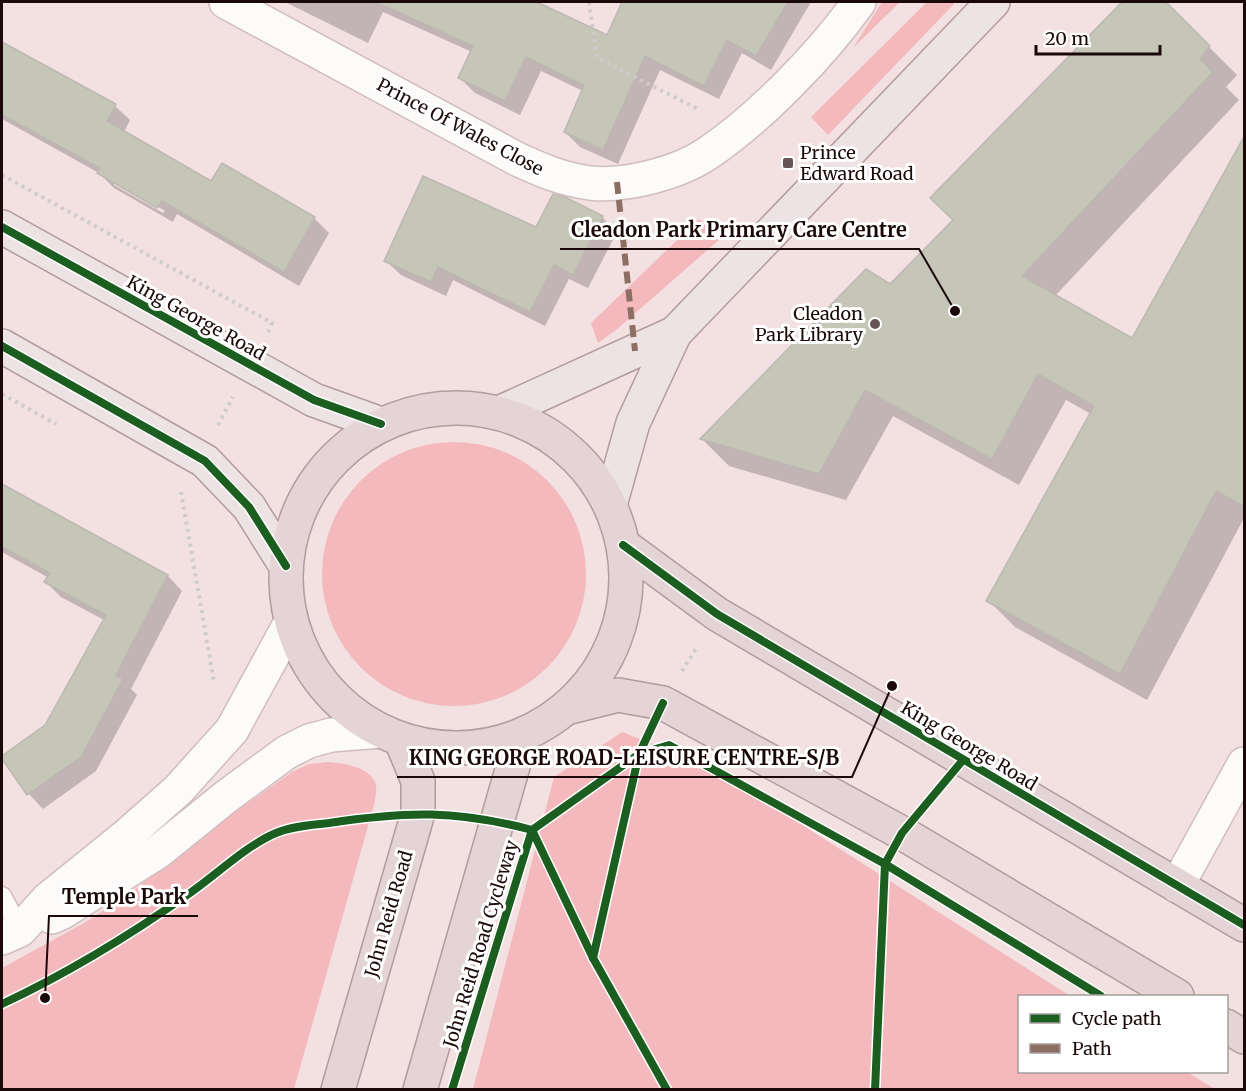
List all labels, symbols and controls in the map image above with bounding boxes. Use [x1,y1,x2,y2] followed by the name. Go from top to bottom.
[1036,18,1160,56] scale bar
[1045,27,1089,50] text: 20 m
[373,73,547,180] street label: Prince Of Wales Close
[800,141,914,185] place label: Prince Edward Road
[781,156,795,170] marker: Prince Edward Road
[560,211,919,249] callout: Cleadon Park Primary Care Centre
[571,217,907,242] text: Cleadon Park Primary Care Centre
[123,270,270,365] street label: King George Road
[755,302,864,346] place label: Cleadon Park Library
[868,317,882,331] marker: Cleadon Park Library
[897,696,1042,795] street label: King George Road
[397,739,852,777] callout: KING GEORGE ROAD-LEISURE CENTRE-S/B
[409,745,839,770] text: KING GEORGE ROAD-LEISURE CENTRE-S/B
[438,837,523,1051] street label: John Reid Road Cycleway
[359,848,418,981] street label: John Reid Road
[49,878,198,916] callout: Temple Park
[62,884,186,909] text: Temple Park
[1018,995,1228,1073] legend
[1072,1007,1162,1030] text: Cycle path
[1072,1037,1112,1060] text: Path

